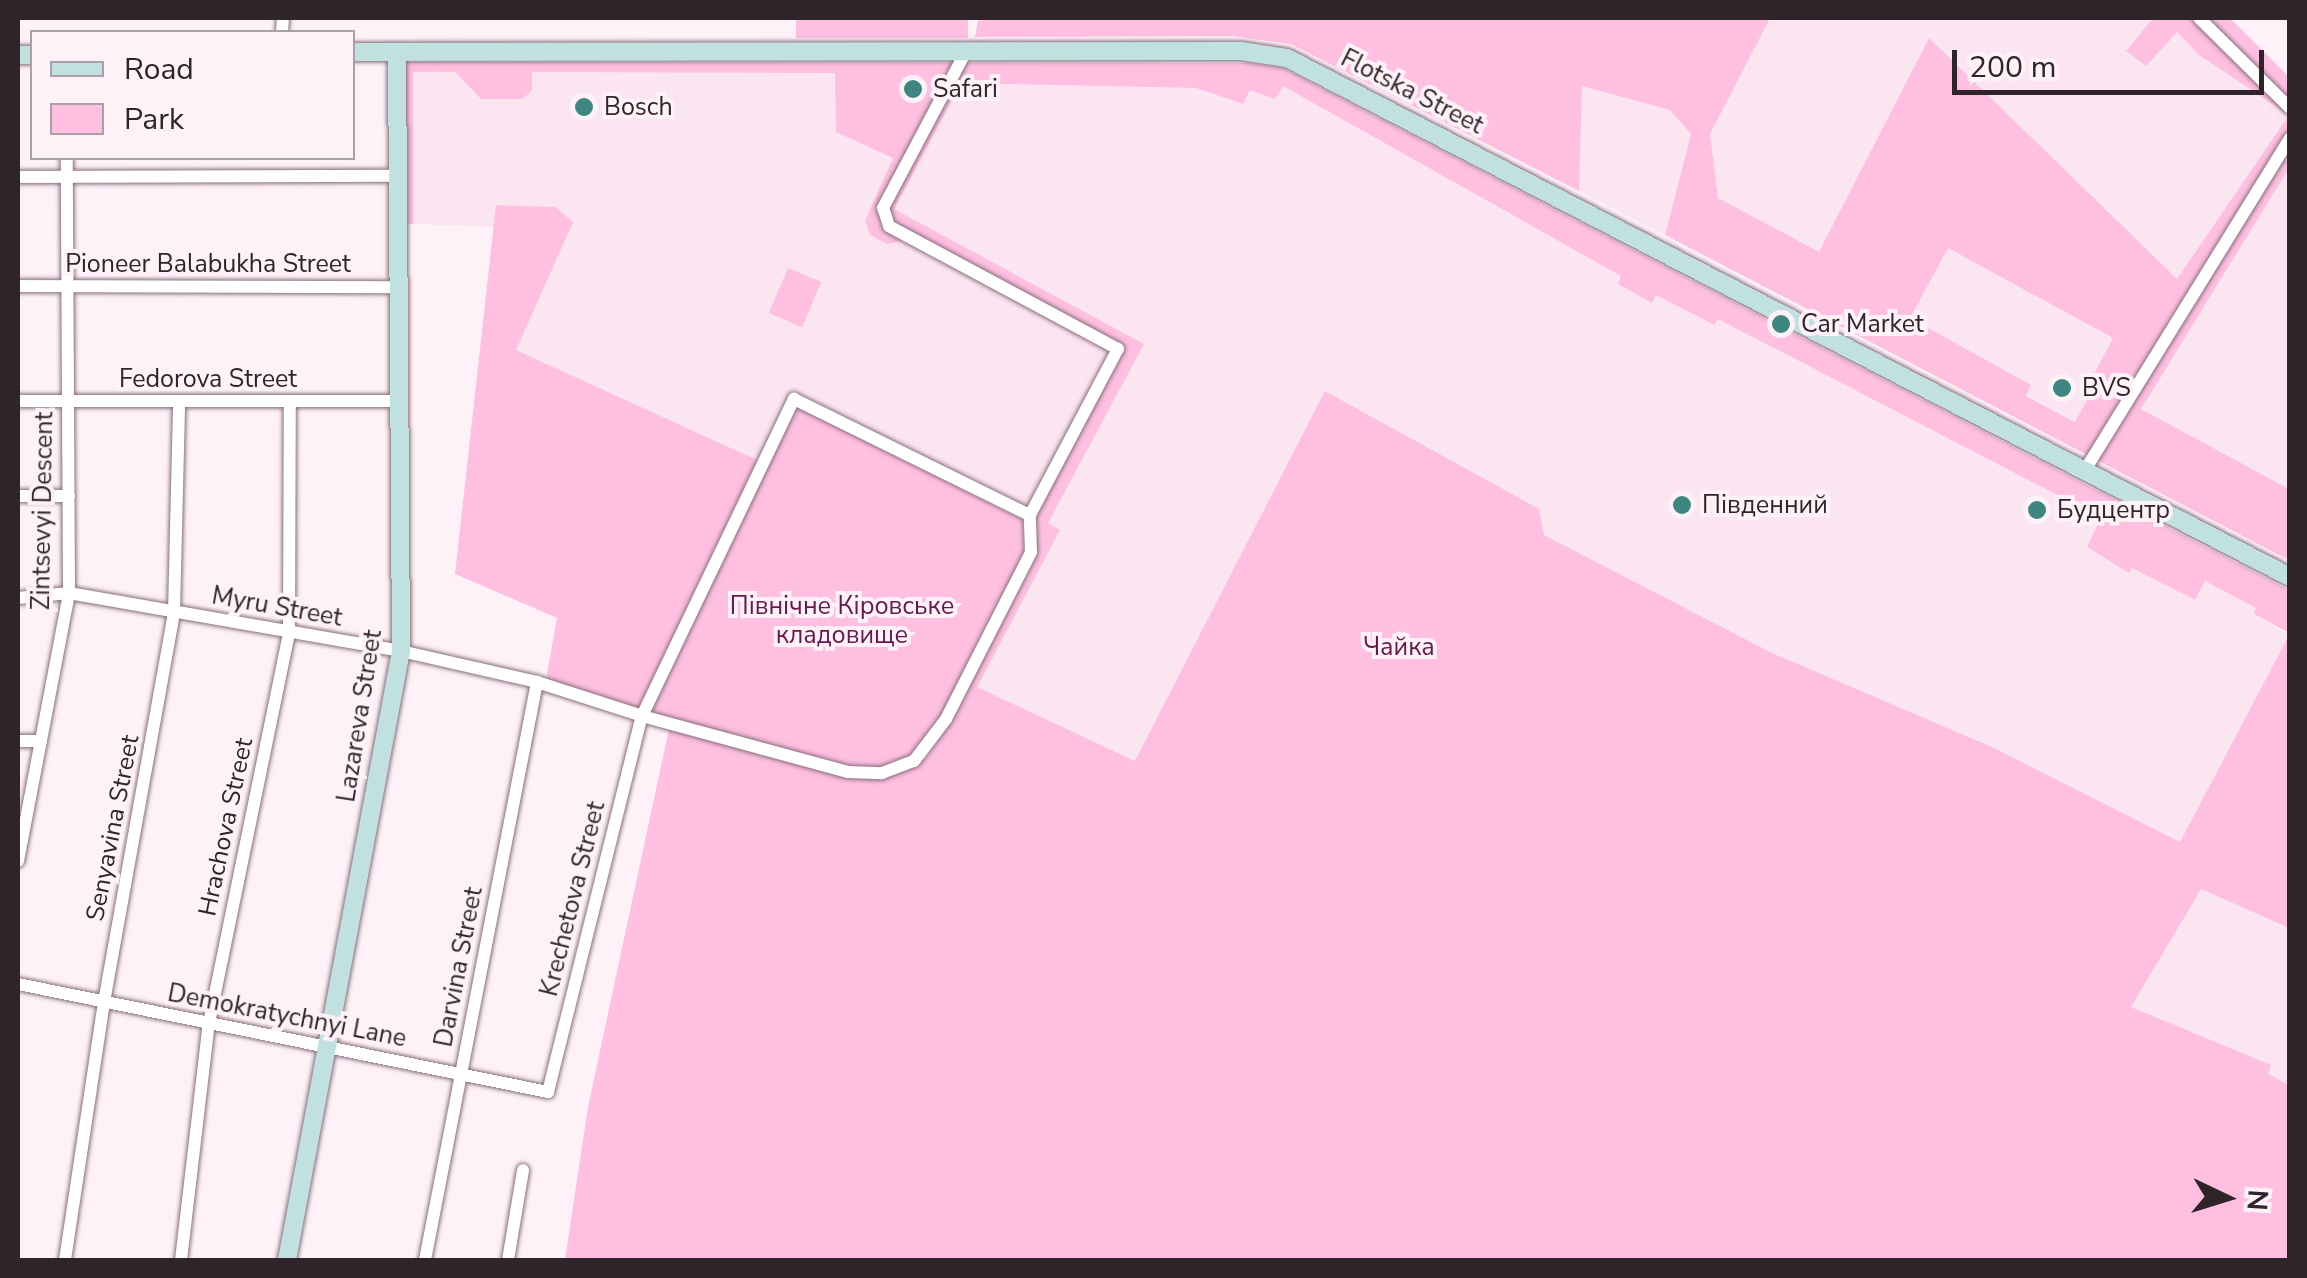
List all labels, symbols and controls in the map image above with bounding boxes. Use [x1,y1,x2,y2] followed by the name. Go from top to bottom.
[30,30,355,160] legend
[1957,30,2270,92] scale bar
[1336,43,1488,141] street label: Flotska Street
[1969,47,2056,88] text: 200 m
[124,49,194,90] text: Road
[933,74,998,104] place label: Safari
[902,78,924,100] marker: Safari
[604,92,673,122] place label: Bosch
[573,96,595,118] marker: Bosch
[124,99,184,140] text: Park
[65,249,351,279] street label: Pioneer Balabukha Street
[1801,309,1924,339] place label: Car Market
[1770,313,1792,335] marker: Car Market
[119,364,297,394] street label: Fedorova Street
[2082,373,2131,403] place label: BVS
[2051,377,2073,399] marker: BVS
[26,411,60,611] street label: Zintsevyi Descent
[1702,490,1828,520] place label: Південний
[1671,494,1693,516] marker: Південний
[2057,495,2170,525] place label: Будцентр
[2026,499,2048,521] marker: Будцентр
[209,581,345,633] street label: Myru Street
[730,592,954,651] park label: Північне Кіровське кладовище
[332,628,388,804] street label: Lazareva Street
[1363,632,1435,662] park label: Чайка
[80,732,146,924] street label: Senyavina Street
[193,735,259,919] street label: Hrachova Street
[534,799,612,999] street label: Krechetova Street
[429,884,489,1050] street label: Darvina Street
[165,978,409,1054] street label: Demokratychnyi Lane
[2177,1148,2277,1248] north arrow
[2237,1188,2277,1212] text: N

